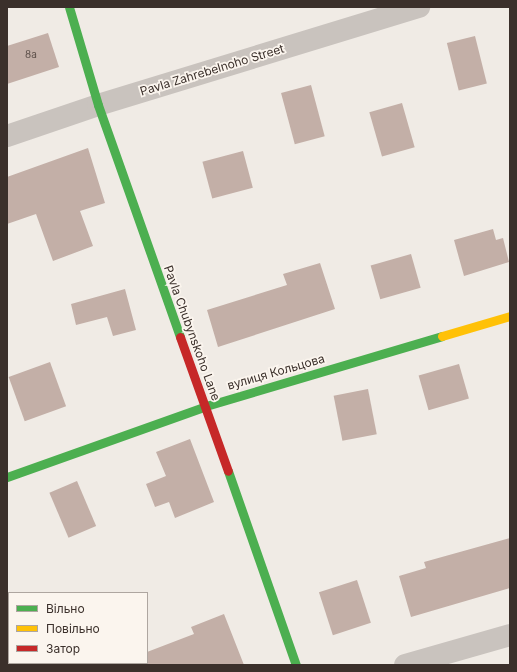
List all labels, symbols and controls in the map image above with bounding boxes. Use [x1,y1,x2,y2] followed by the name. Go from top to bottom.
[138,41,286,99] street label: Pavla Zahrebelnoho Street
[25,49,37,61] house number: 8а
[161,263,223,403] street label: Pavla Chubynskoho Lane
[226,351,326,393] street label: вулиця Кольцова
[8,592,148,664] legend
[46,601,85,616] text: Вільно
[46,621,100,636] text: Повільно
[46,641,80,656] text: Затор

